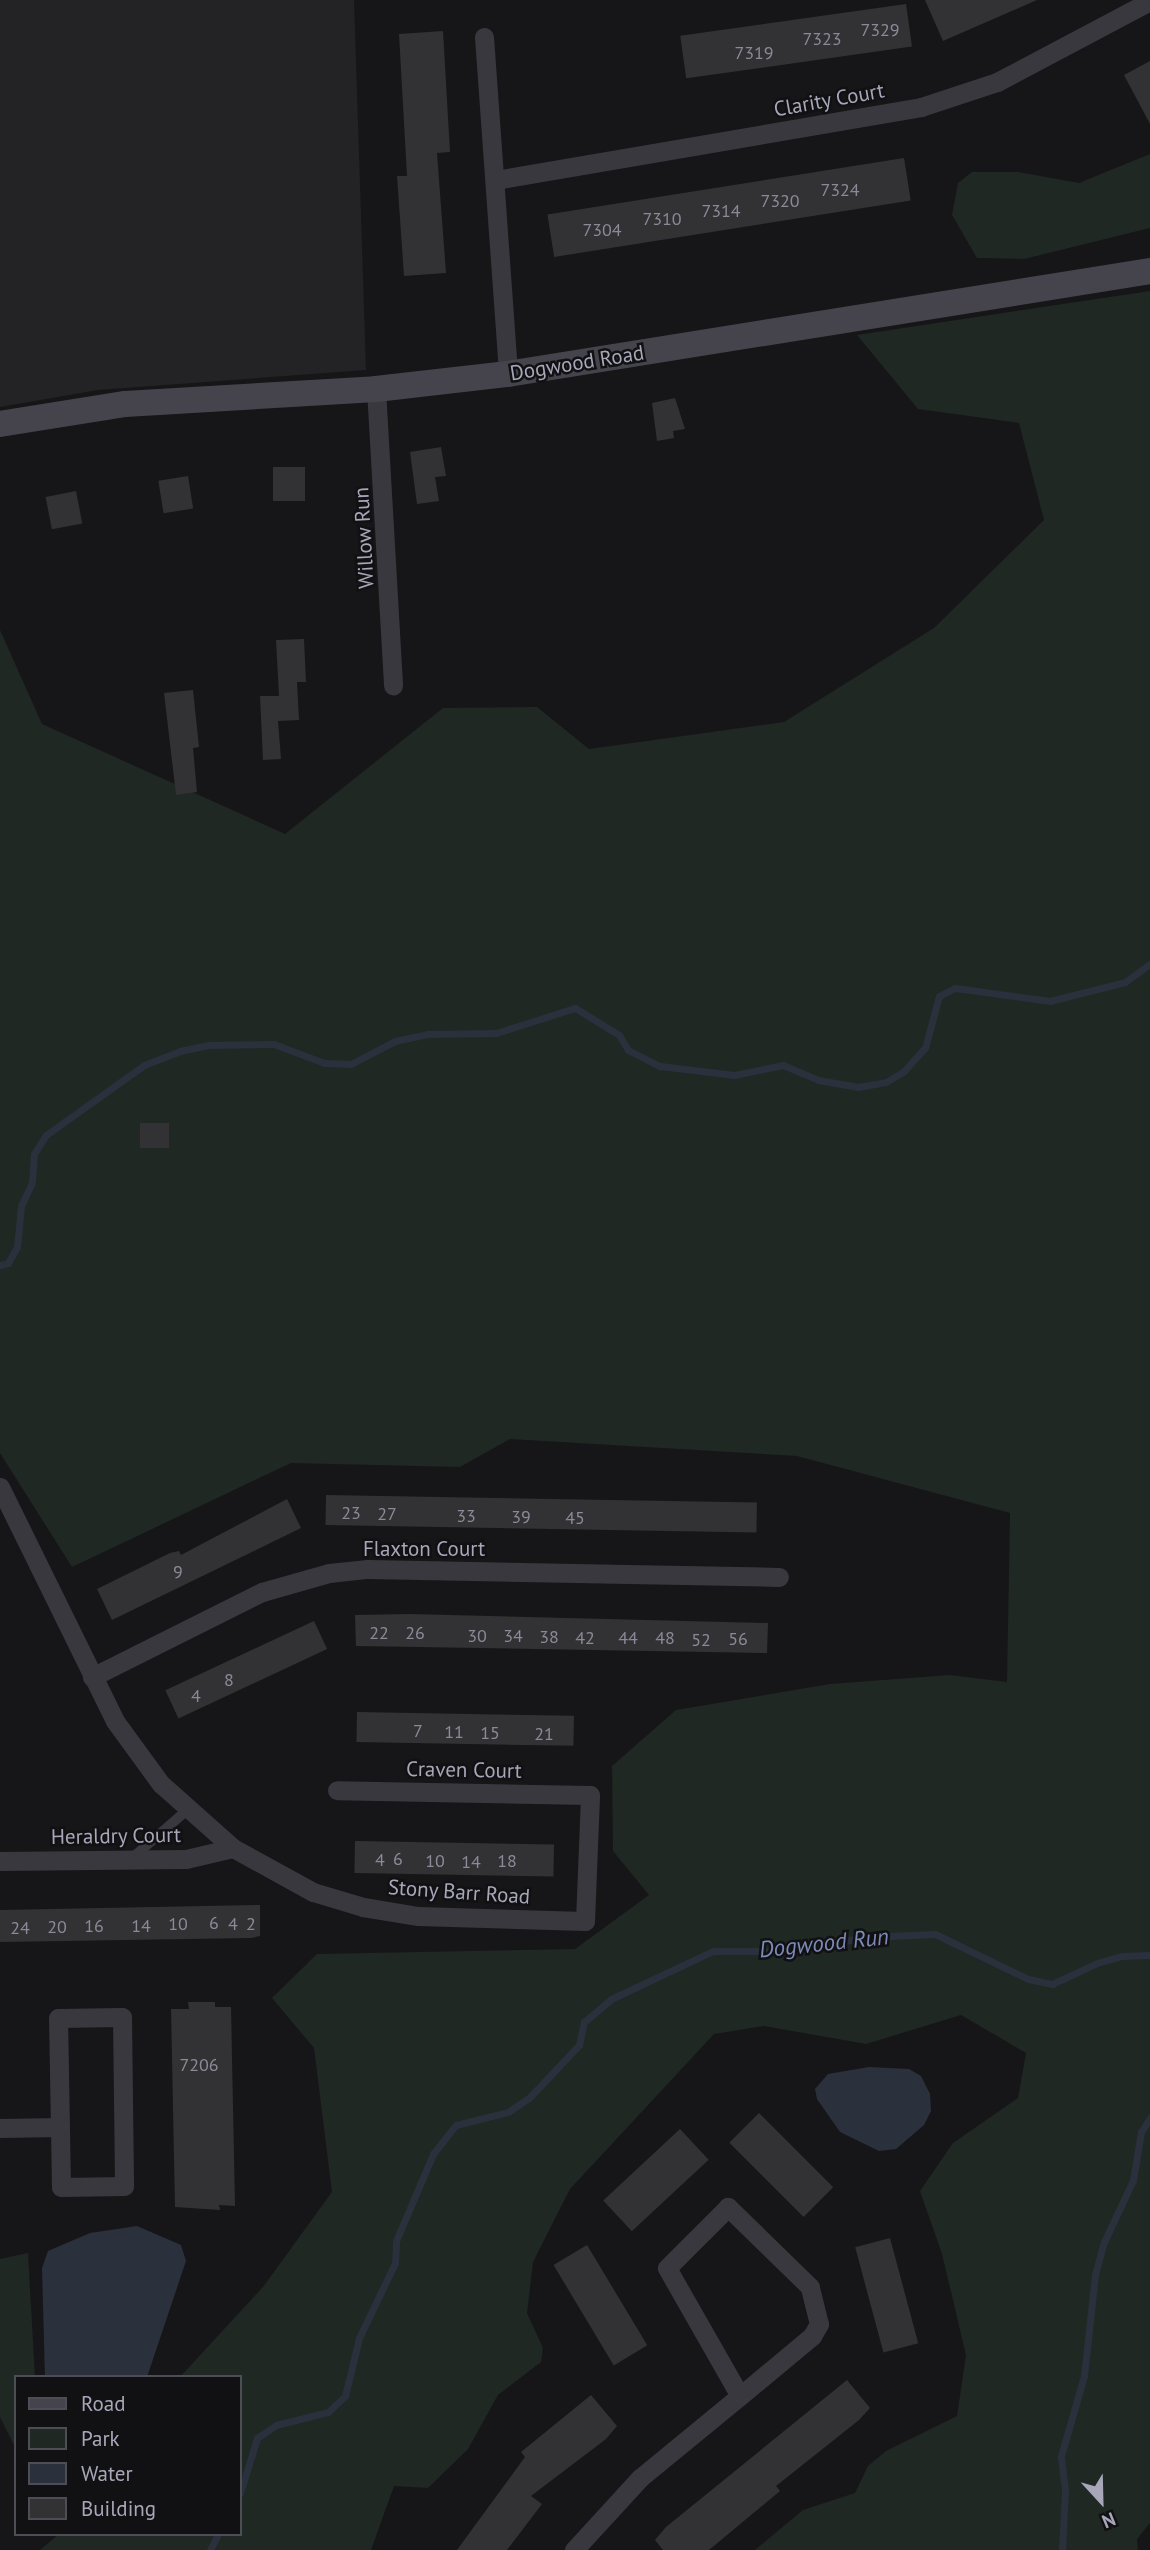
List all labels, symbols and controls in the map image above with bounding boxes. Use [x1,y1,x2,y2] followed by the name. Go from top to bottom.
[860,19,900,41] house number: 7329
[802,28,842,50] house number: 7323
[734,42,774,64] house number: 7319
[771,78,887,122] street label: Clarity Court
[820,179,860,201] house number: 7324
[760,190,800,212] house number: 7320
[701,200,741,222] house number: 7314
[642,208,682,230] house number: 7310
[582,219,622,241] house number: 7304
[508,340,646,386] street label: Dogwood Road
[349,486,379,590] street label: Willow Run
[341,1502,361,1524] house number: 23
[377,1503,397,1525] house number: 27
[456,1505,476,1527] house number: 33
[511,1506,531,1528] house number: 39
[565,1507,585,1529] house number: 45
[363,1536,485,1562] street label: Flaxton Court
[173,1561,183,1583] house number: 9
[369,1622,389,1644] house number: 22
[405,1622,425,1644] house number: 26
[467,1625,487,1647] house number: 30
[503,1625,523,1647] house number: 34
[539,1626,559,1648] house number: 38
[575,1627,595,1649] house number: 42
[618,1627,638,1649] house number: 44
[655,1627,675,1649] house number: 48
[728,1628,748,1650] house number: 56
[691,1629,711,1651] house number: 52
[224,1669,234,1691] house number: 8
[191,1685,201,1707] house number: 4
[413,1720,423,1742] house number: 7
[444,1721,464,1743] house number: 11
[480,1722,500,1744] house number: 15
[534,1723,554,1745] house number: 21
[406,1756,522,1784] street label: Craven Court
[50,1822,182,1850] street label: Heraldry Court
[393,1848,403,1870] house number: 6
[375,1849,385,1871] house number: 4
[425,1850,445,1872] house number: 10
[497,1850,517,1872] house number: 18
[461,1851,481,1873] house number: 14
[387,1874,531,1910] street label: Stony Barr Road
[209,1912,219,1934] house number: 6
[168,1913,188,1935] house number: 10
[228,1913,238,1935] house number: 4
[246,1913,256,1935] house number: 2
[84,1915,104,1937] house number: 16
[131,1915,151,1937] house number: 14
[47,1916,67,1938] house number: 20
[10,1917,30,1939] house number: 24
[758,1922,890,1964] water label: Dogwood Run
[179,2054,219,2076] house number: 7206
[14,2375,242,2536] legend
[81,2390,125,2417] text: Road
[81,2425,120,2452] text: Park
[81,2460,133,2487] text: Water
[1066,2466,1136,2536] north arrow
[81,2495,156,2522] text: Building
[1099,2507,1119,2534] text: N

